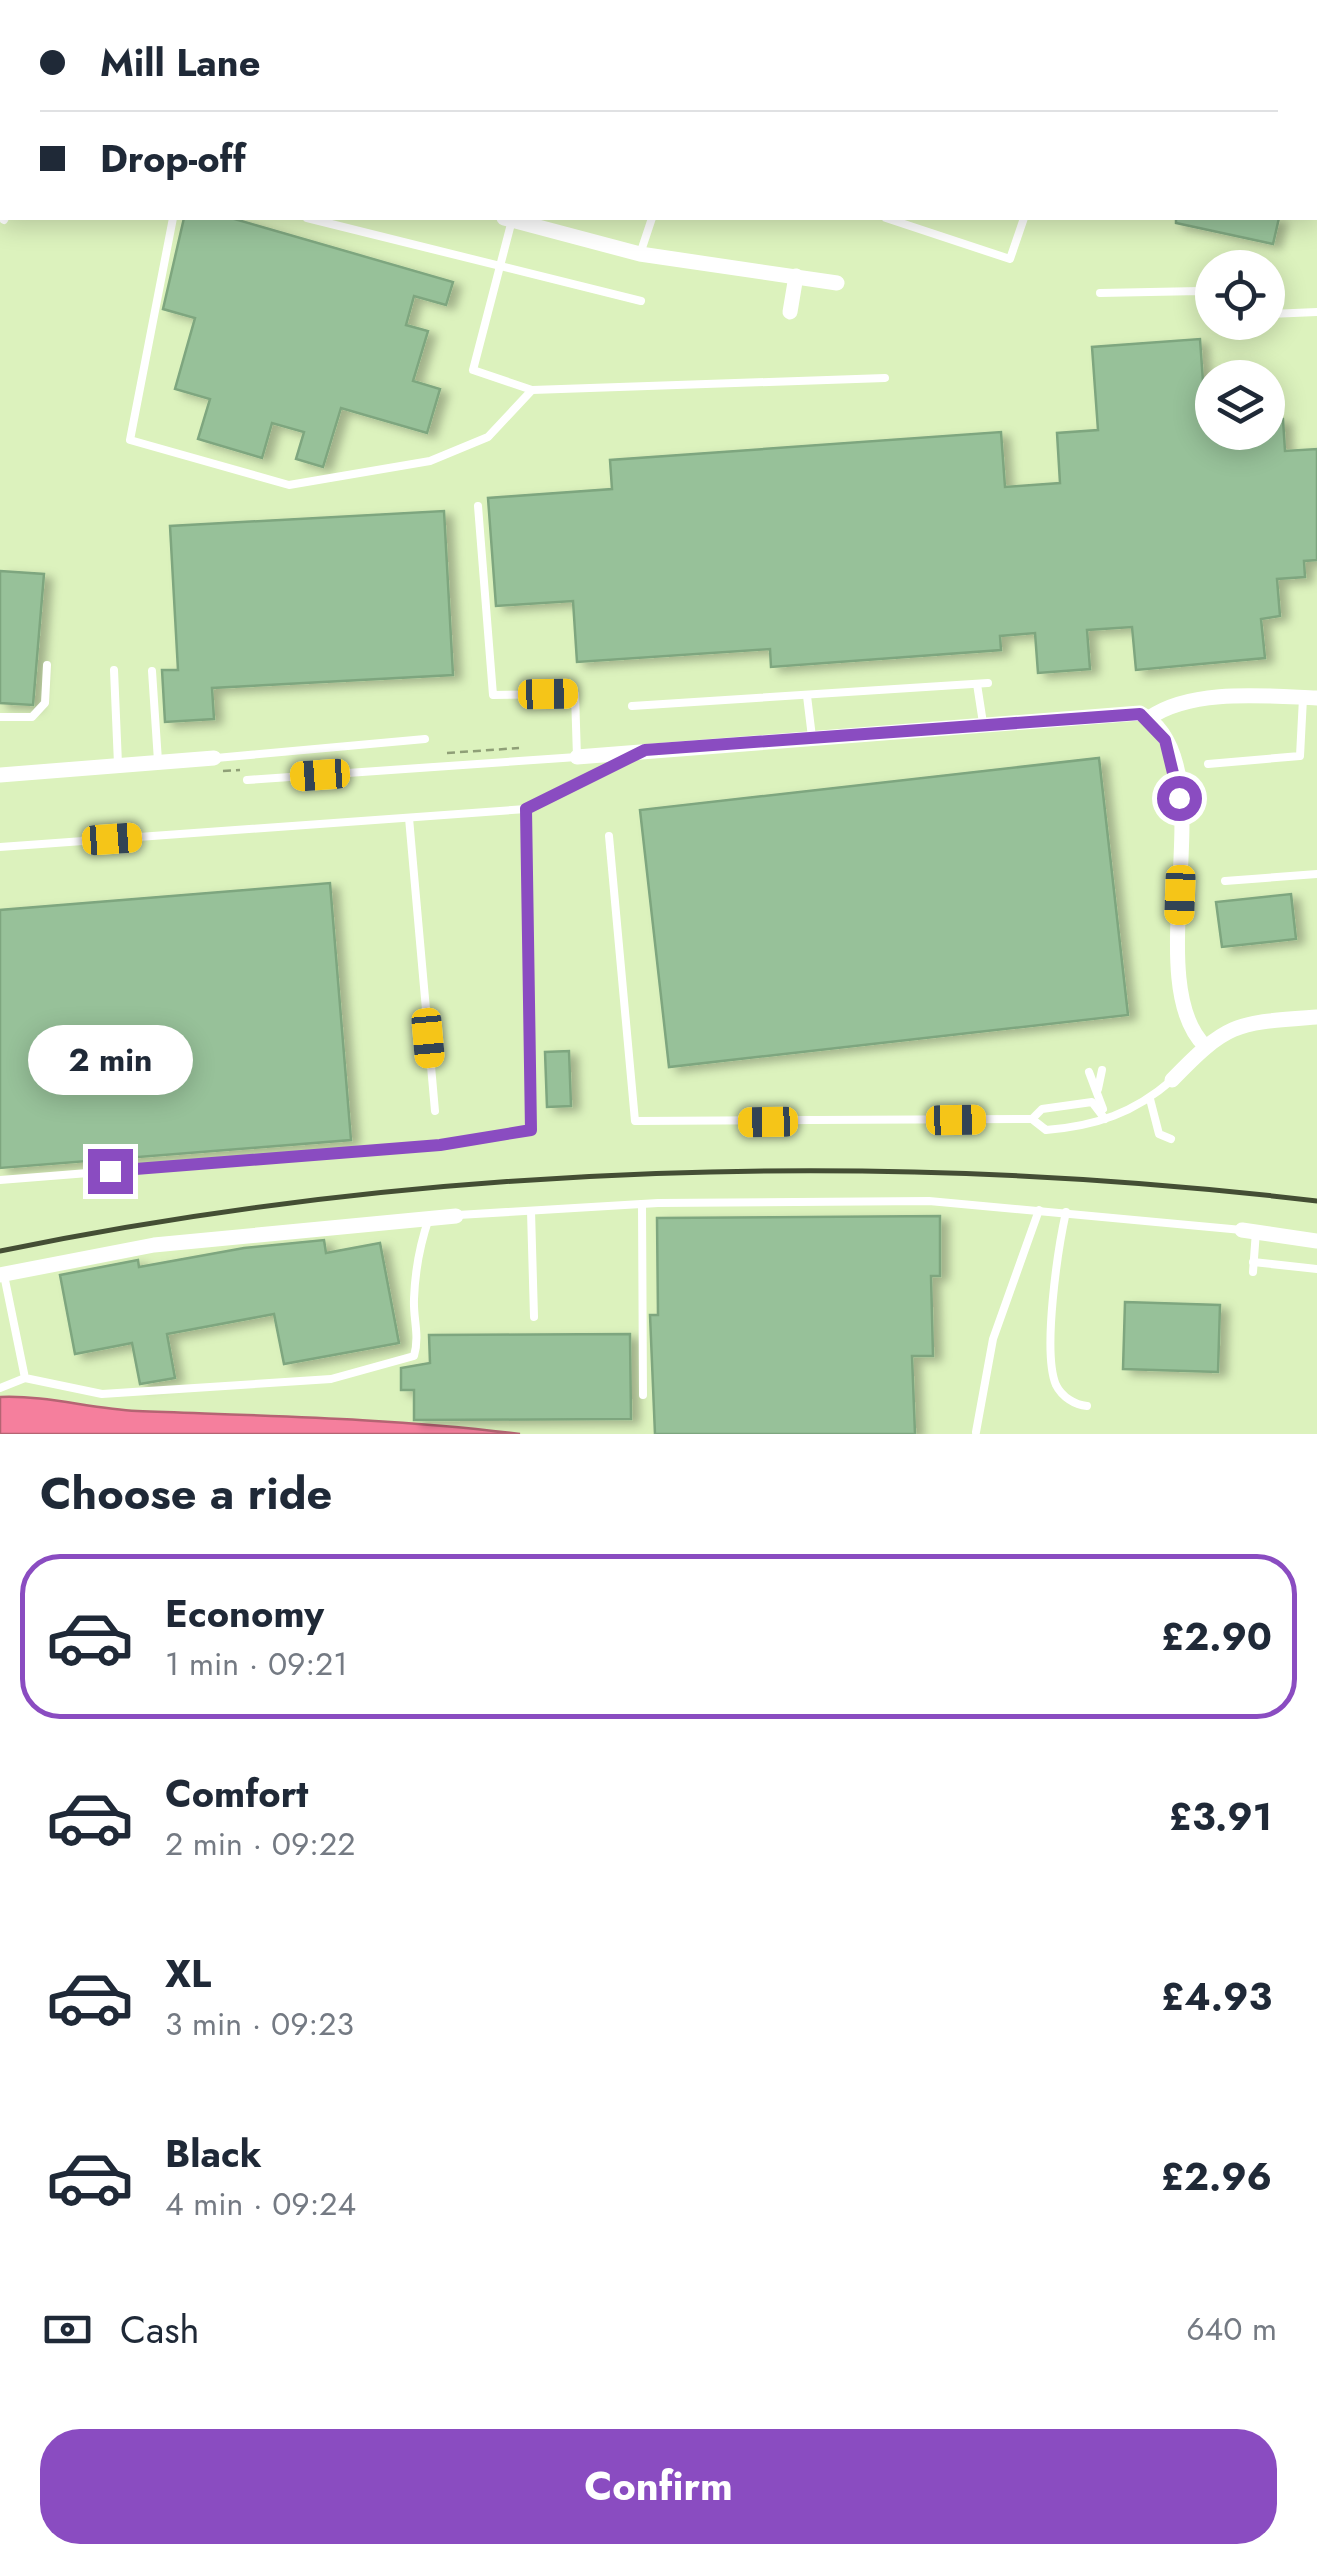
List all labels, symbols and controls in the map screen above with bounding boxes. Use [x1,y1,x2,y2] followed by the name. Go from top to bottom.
[100,35,260,90] text: Mill Lane
[100,131,246,186] text: Drop-off
[1195,250,1285,450] map controls
[1195,250,1285,340] button: locate
[1195,360,1285,450] button: layers
[518,678,578,710] car
[289,758,351,792] car
[1157,776,1202,821] route start
[81,822,143,856] car
[1164,864,1196,926] car
[410,1007,446,1069] car
[28,1026,192,1096] callout: 2 min
[68,1037,153,1083] text: 2 min
[926,1104,986,1136] car
[738,1106,798,1138] car
[88,1149,133,1194] route end
[40,1461,332,1526] text: Choose a ride
[165,1586,324,1641] text: Economy
[45,1592,135,1682] icon: car
[1161,1609,1272,1664] text: £2.90
[165,1641,348,1687] text: 1 min · 09:21
[165,1766,308,1821] text: Comfort
[45,1772,135,1862] icon: car
[1169,1789,1272,1844] text: £3.91
[165,1821,355,1867] text: 2 min · 09:22
[165,1946,211,2001] text: XL
[45,1952,135,2042] icon: car
[1161,1969,1272,2024] text: £4.93
[165,2001,354,2047] text: 3 min · 09:23
[165,2126,262,2181] text: Black
[45,2132,135,2222] icon: car
[1161,2149,1272,2204] text: £2.96
[165,2181,356,2227] text: 4 min · 09:24
[40,2302,95,2357] icon: cash
[120,2302,200,2357] text: Cash
[1186,2306,1277,2352] text: 640 m
[40,2429,1277,2544] button: Confirm

